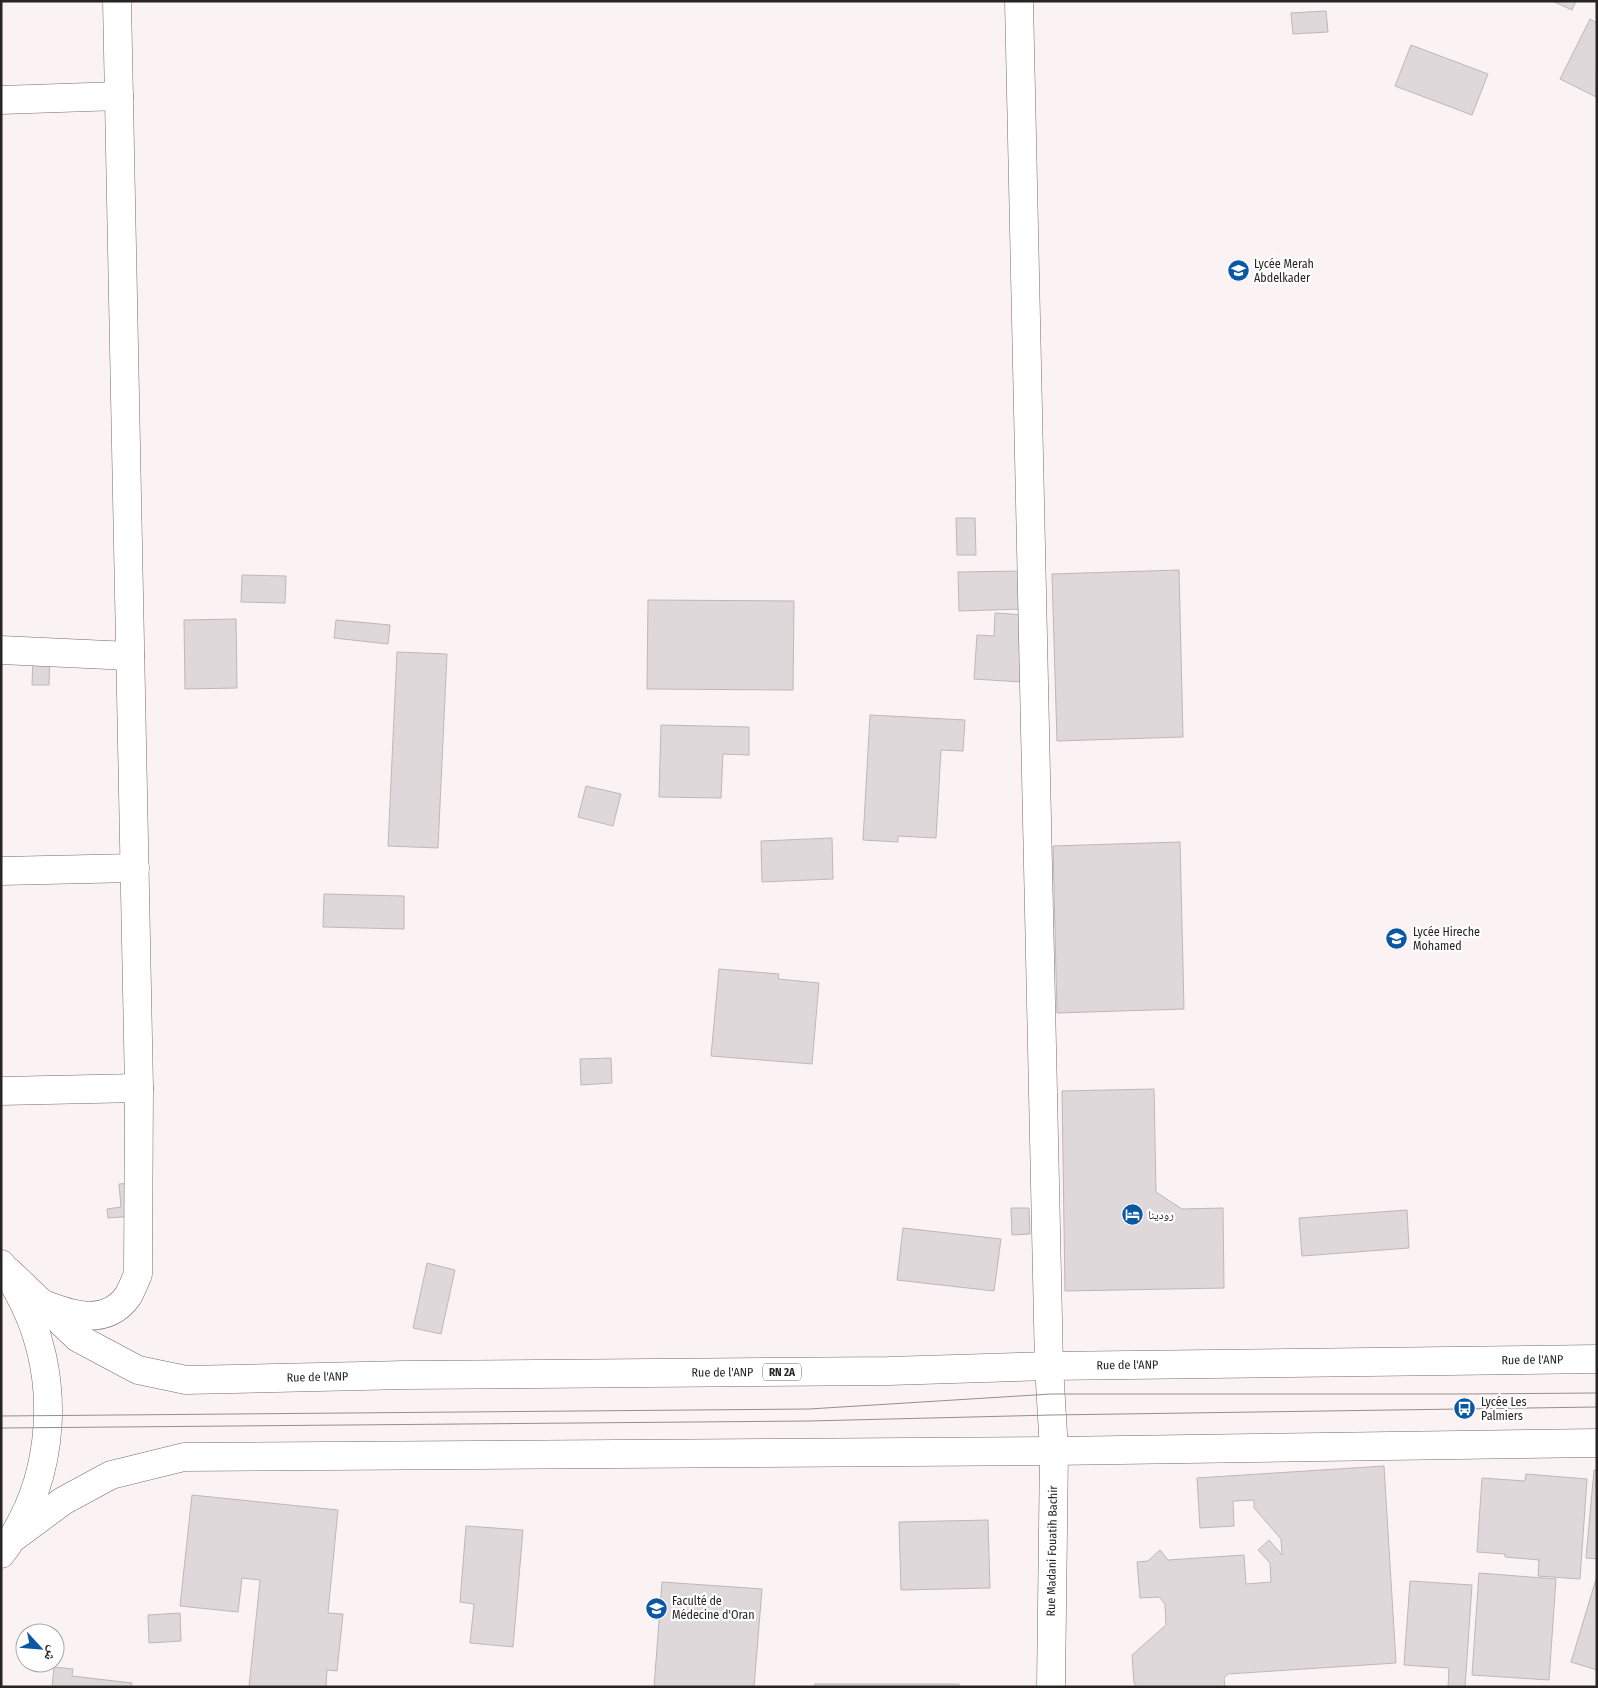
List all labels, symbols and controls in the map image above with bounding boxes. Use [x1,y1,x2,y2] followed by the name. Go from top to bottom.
[1254,257,1314,285] place label: Lycée Merah Abdelkader
[1226,259,1250,283] school or university icon: Lycée Merah Abdelkader
[1413,925,1480,953] place label: Lycée Hireche Mohamed
[1385,927,1409,951] school or university icon: Lycée Hireche Mohamed
[1120,1203,1144,1227] hotel icon: رودينا
[1148,1208,1174,1222] place label: رودينا
[1501,1352,1563,1367] street label: Rue de l'ANP
[1096,1358,1158,1372] street label: Rue de l'ANP
[763,1364,801,1380] road number: RN 2A
[691,1365,753,1380] street label: Rue de l'ANP
[286,1369,348,1385] street label: Rue de l'ANP
[1481,1395,1527,1423] place label: Lycée Les Palmiers
[1453,1397,1477,1421] bus stop icon: Lycée Les Palmiers
[1044,1485,1060,1617] street label: Rue Madani Fouatih Bachir
[672,1594,754,1622] place label: Faculté de Médecine d'Oran
[644,1596,668,1620] school or university icon: Faculté de Médecine d'Oran
[15,1623,65,1673] north arrow
[40,1643,62,1664] text: ش

